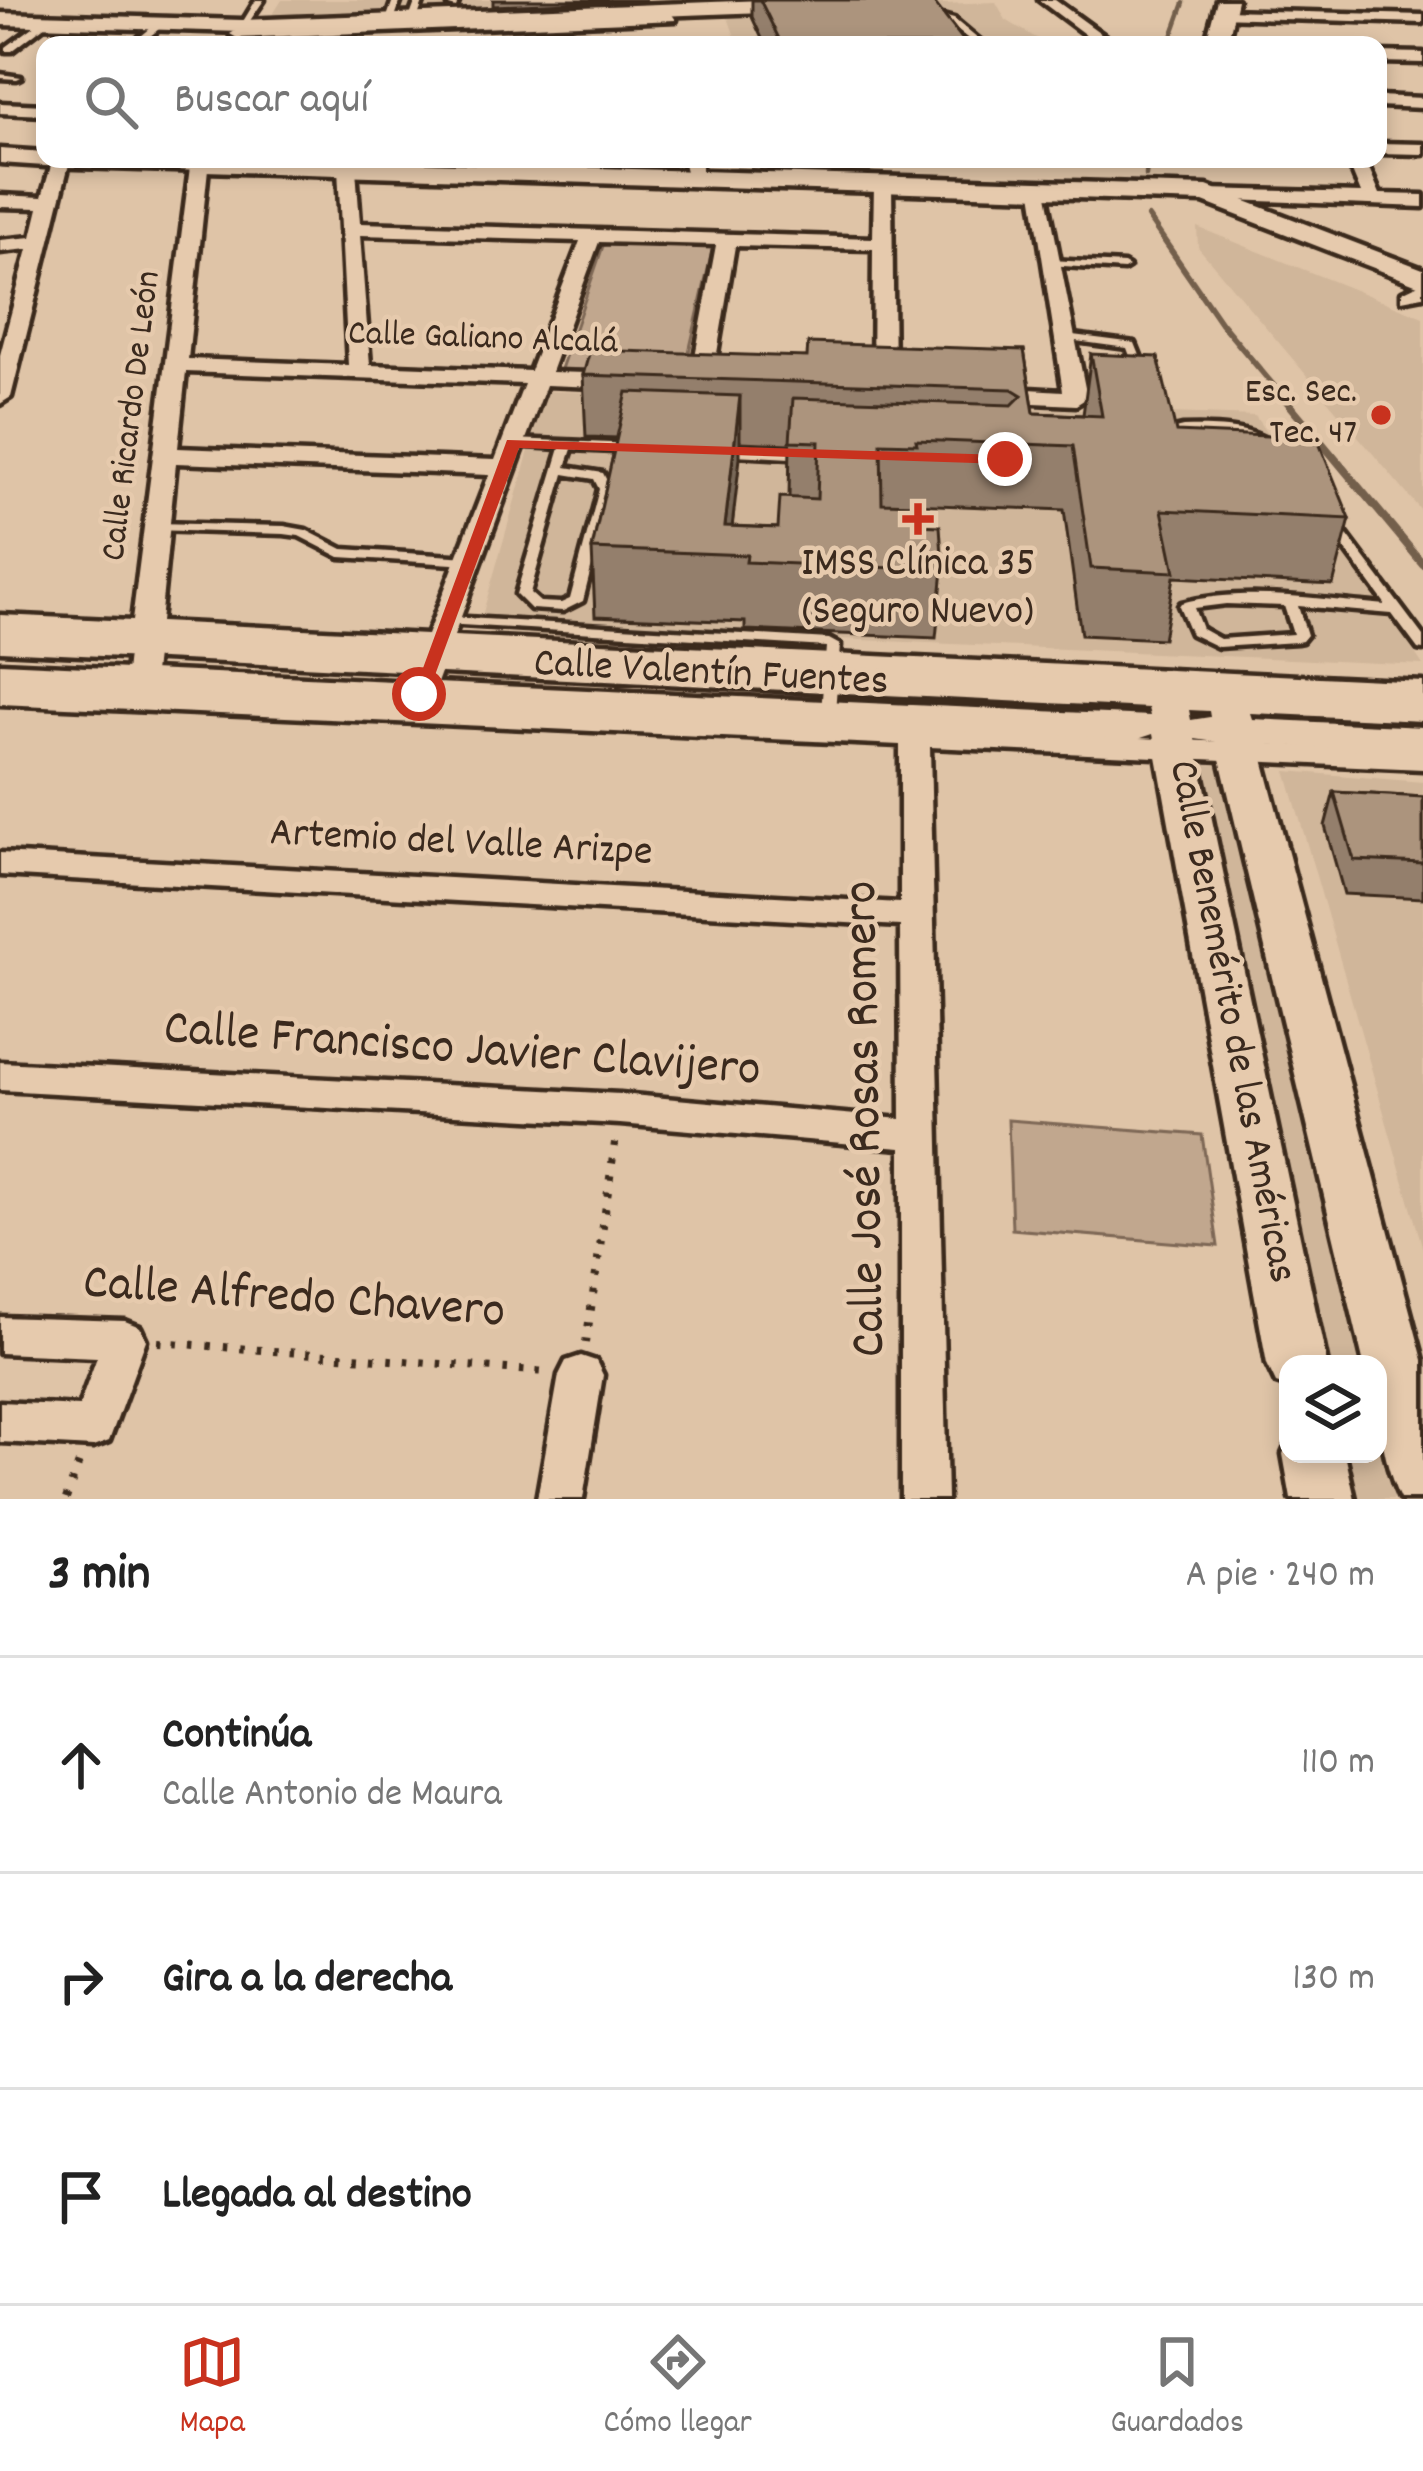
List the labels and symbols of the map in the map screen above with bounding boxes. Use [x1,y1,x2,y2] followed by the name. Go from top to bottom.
[89,268,177,564] street label: Calle Ricardo De León
[347,309,619,371] street label: Calle Galiano Alcalá
[1245,368,1357,461] place label: Esc. Sec. Tec. 47
[1368,402,1394,428] marker: Esc. Sec. Tec. 47
[978,432,1032,486] route end
[902,503,934,535] marker: IMSS Clínica 35 (Seguro Nuevo)
[801,536,1035,644] place label: IMSS Clínica 35 (Seguro Nuevo)
[532,636,890,714] street label: Calle Valentín Fuentes
[392,667,446,721] route start
[1150,756,1310,1288] street label: Calle Benemérito de las Américas
[268,805,654,885] street label: Artemio del Valle Arizpe
[828,880,908,1358] street label: Calle José Rosas Romero
[161,995,763,1109] street label: Calle Francisco Javier Clavijero
[81,1249,507,1351] street label: Calle Alfredo Chavero

